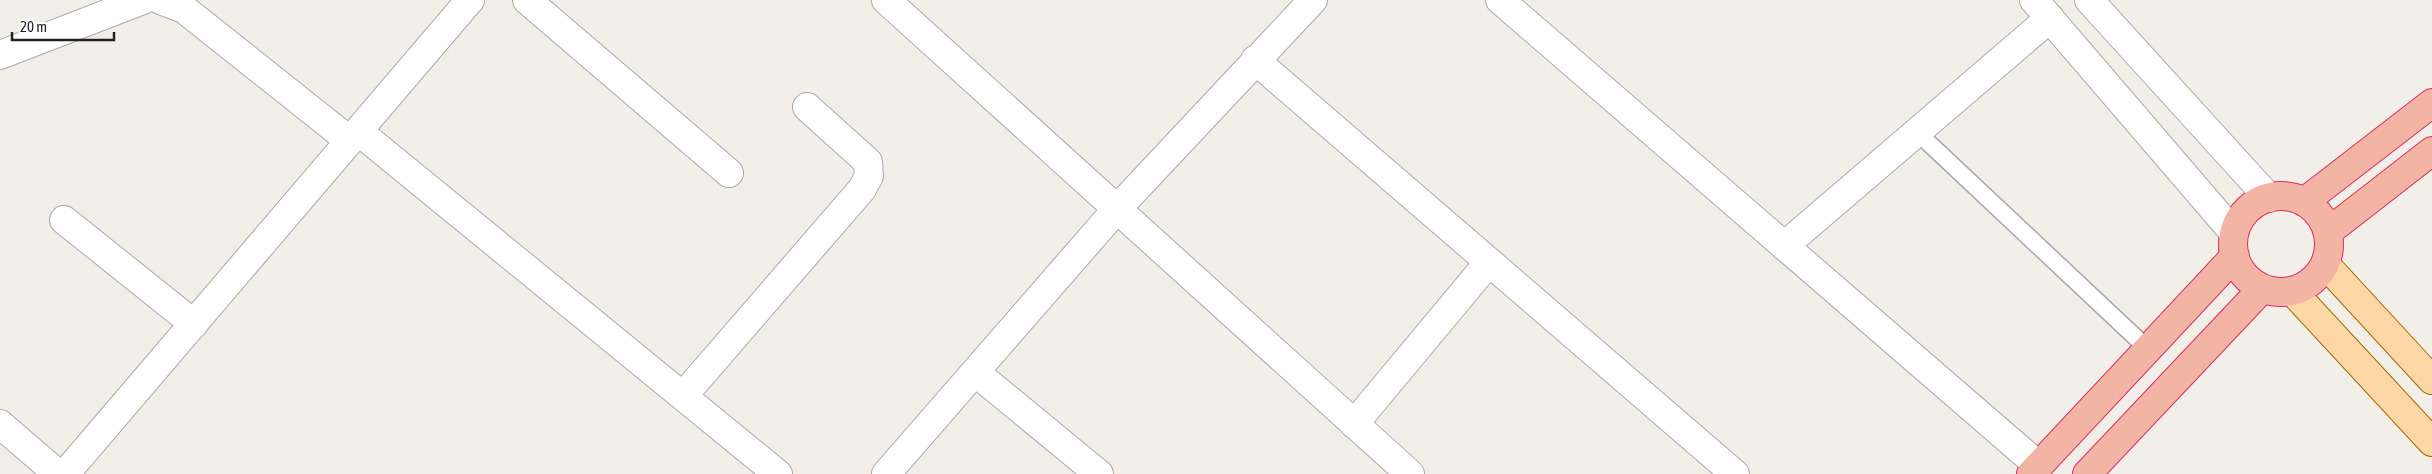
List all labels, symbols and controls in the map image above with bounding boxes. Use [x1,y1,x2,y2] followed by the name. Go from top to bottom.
[12,10,115,42] scale bar
[20,18,47,35] text: 20 m

